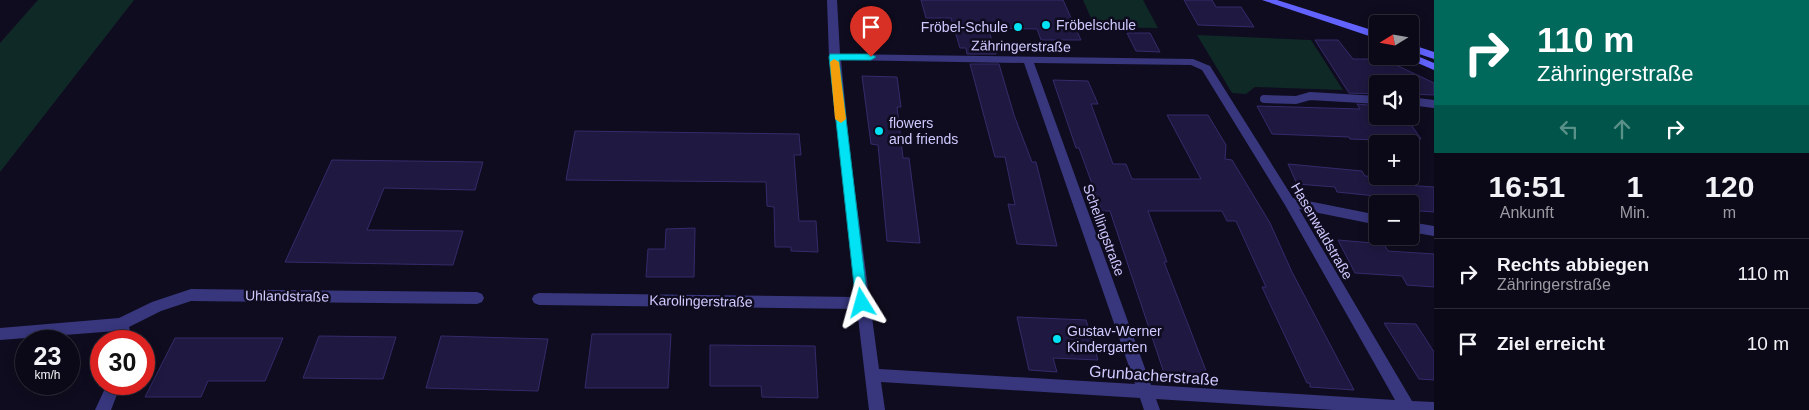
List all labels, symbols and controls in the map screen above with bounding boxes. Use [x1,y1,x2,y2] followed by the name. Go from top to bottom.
[850,6,892,57] pin
[857,13,885,41] icon: arrive
[1369,15,1419,65] north arrow
[1369,15,1419,245] map controls
[1056,17,1136,33] place label: Fröbelschule
[921,19,1008,35] place label: Fröbel-Schule
[1040,19,1052,31] marker: Fröbelschule
[1454,20,1519,85] icon: right
[1537,20,1634,59] text: 110 m
[1012,21,1024,33] marker: Fröbel-Schule
[971,37,1071,55] street label: Zähringerstraße
[1537,61,1694,86] text: Zähringerstraße
[1369,75,1419,125] button: sound
[889,115,958,147] place label: flowers and friends
[1555,115,1583,143] icon: left
[1608,115,1636,143] icon: ahead
[1661,115,1689,143] icon: right
[873,125,885,137] marker: flowers and friends
[1369,135,1419,185] button: +
[1488,170,1565,203] text: 16:51
[1626,170,1643,203] text: 1
[1704,170,1754,203] text: 120
[1288,180,1356,282] street label: Hasenwaldstraße
[1080,182,1128,278] street label: Schellingstraße
[1369,195,1419,245] button: −
[1500,204,1554,221] text: Ankunft
[1620,204,1650,221] text: Min.
[1723,204,1736,221] text: m
[1497,254,1649,275] text: Rechts abbiegen
[1454,260,1482,288] icon: right
[1738,263,1789,284] text: 110 m
[835,276,887,328] position arrow
[1497,276,1611,293] text: Zähringerstraße
[245,287,329,305] street label: Uhlandstraße
[649,292,753,310] street label: Karolingerstraße
[1067,323,1162,355] place label: Gustav-Werner Kindergarten
[90,330,155,395] speed limit sign: 30
[1454,330,1482,358] icon: arrive
[1051,333,1063,345] marker: Gustav-Werner Kindergarten
[1497,333,1605,354] text: Ziel erreicht
[1747,333,1789,354] text: 10 m
[34,342,61,370] text: 23
[1089,362,1219,389] street label: Grunbacherstraße
[34,368,61,382] text: km/h

